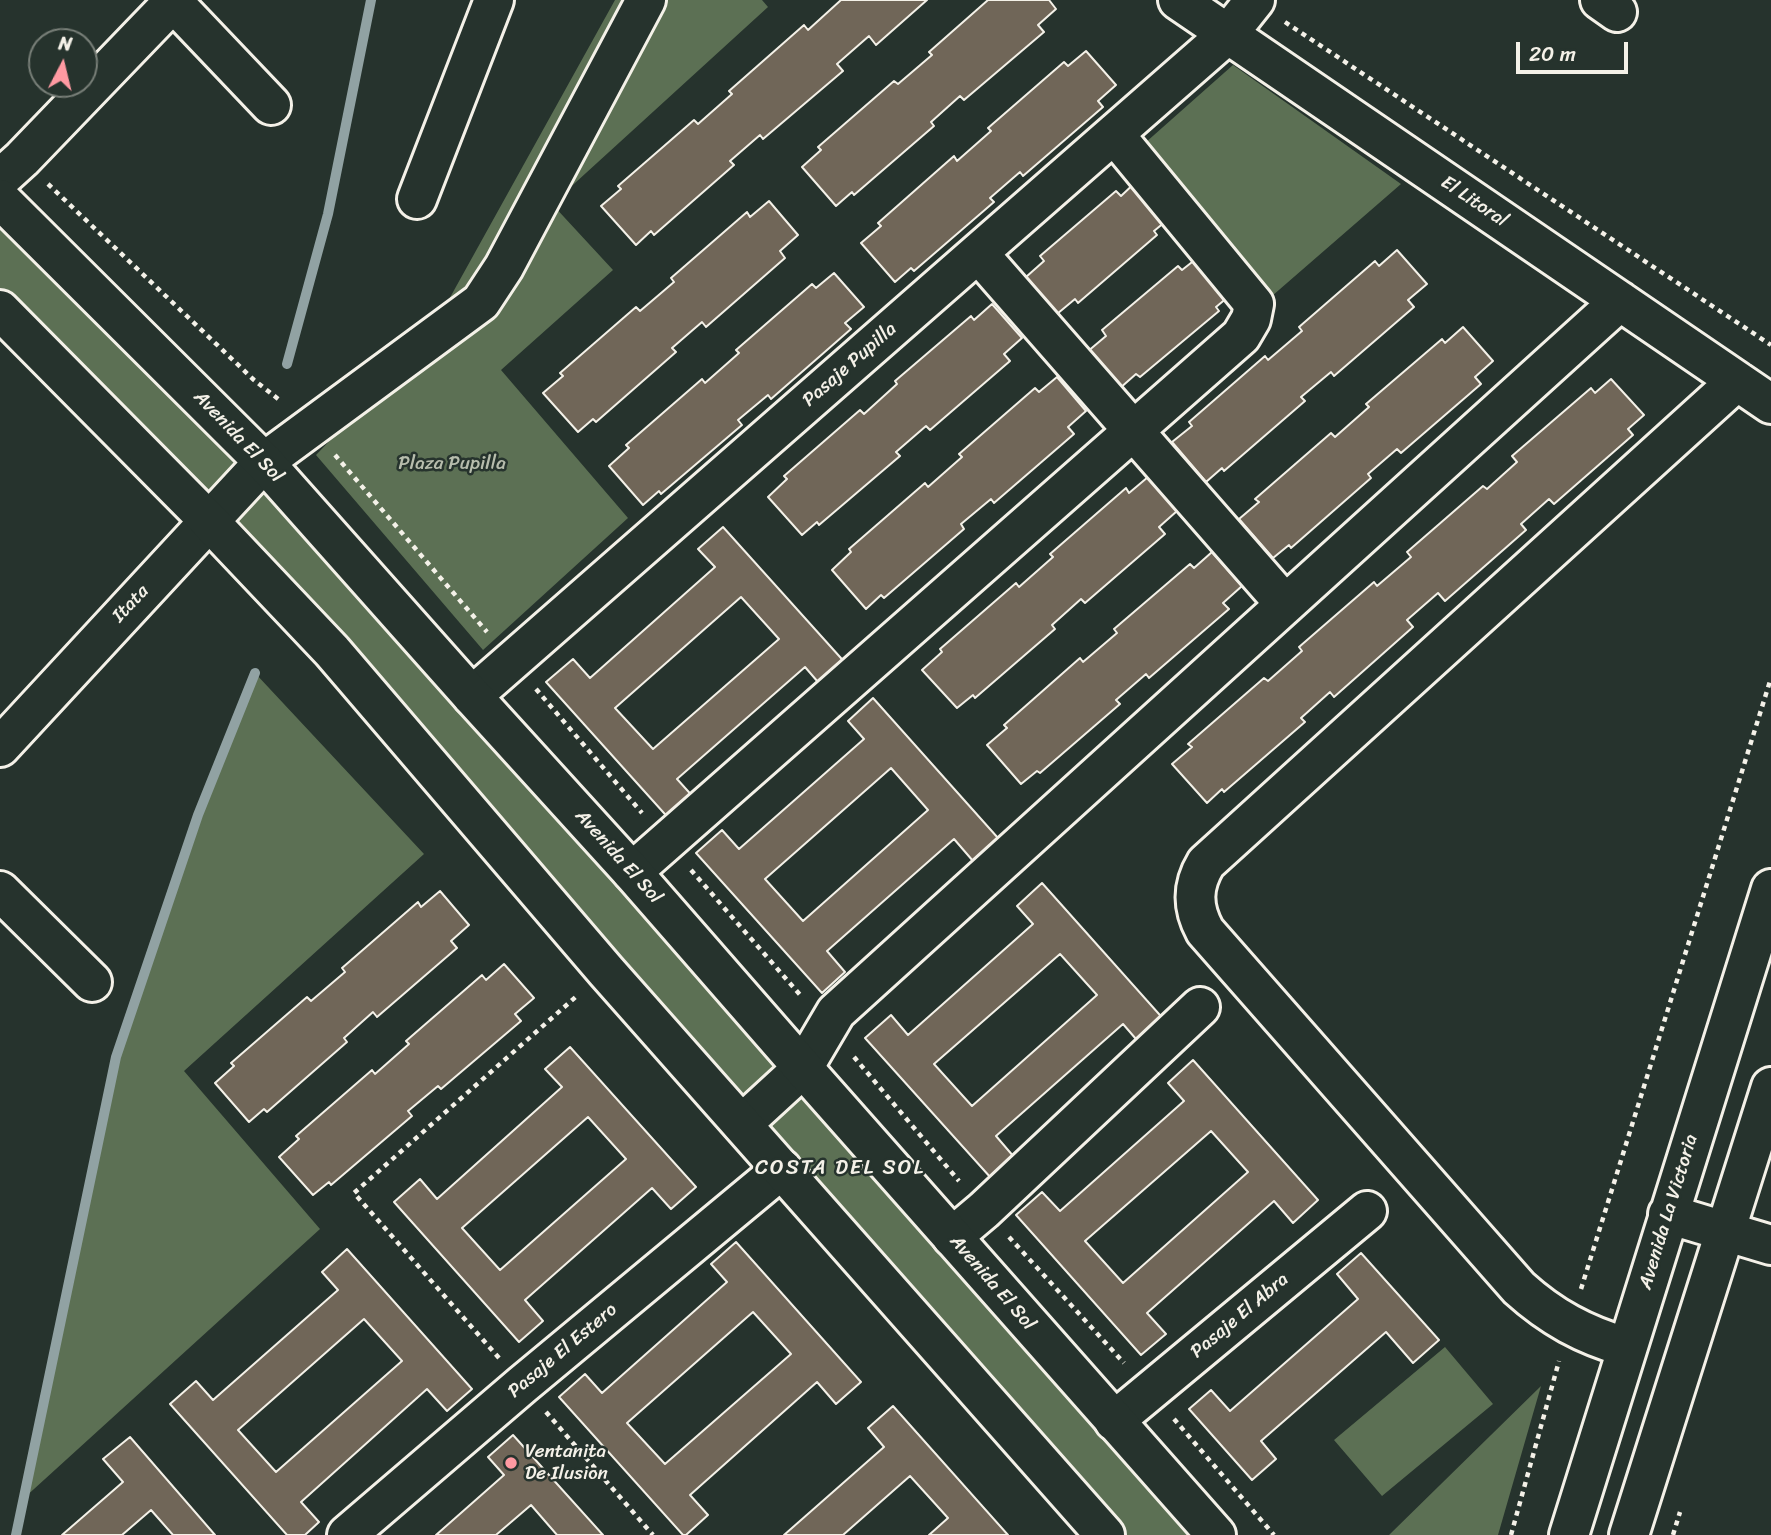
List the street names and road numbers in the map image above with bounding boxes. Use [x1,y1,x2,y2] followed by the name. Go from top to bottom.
[1436,171,1512,233] street label: El Litoral
[798,318,902,412] street label: Pasaje Pupilla
[188,386,288,488] street label: Avenida El Sol
[108,580,154,628] street label: Itata
[570,805,666,909] street label: Avenida El Sol
[1635,1132,1703,1292] street label: Avenida La Victoria
[944,1231,1040,1335] street label: Avenida El Sol
[1186,1268,1294,1364] street label: Pasaje El Abra
[504,1299,622,1403] street label: Pasaje El Estero

